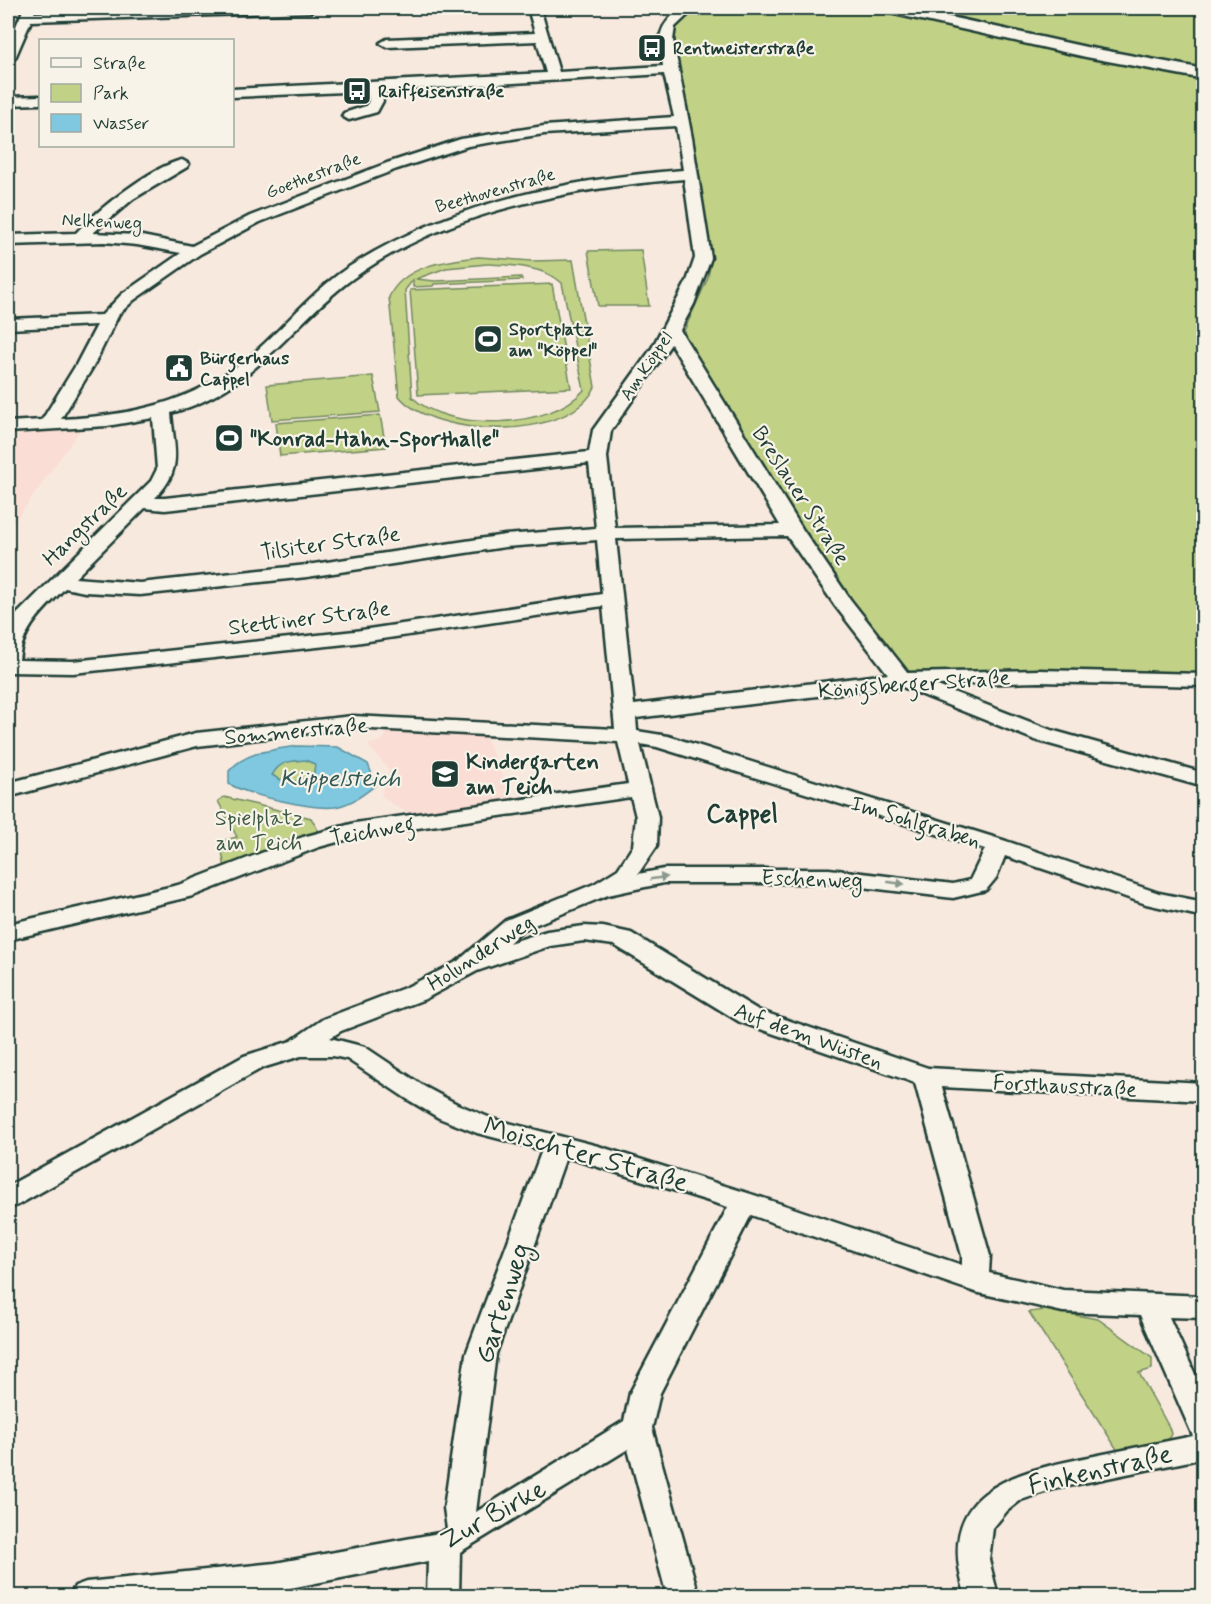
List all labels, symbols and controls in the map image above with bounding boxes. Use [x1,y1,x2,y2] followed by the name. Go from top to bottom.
[636,32,668,64] bus stop icon: Rentmeisterstraße
[673,37,815,61] place label: Rentmeisterstraße
[39,39,234,147] legend
[93,52,146,76] text: Straße
[341,75,373,107] bus stop icon: Raiffeisenstraße
[378,80,504,104] place label: Raiffeisenstraße
[93,82,129,106] text: Park
[93,112,150,136] text: Wasser
[263,147,364,205] street label: Goethestraße
[433,162,558,220] street label: Beethovenstraße
[61,208,143,237] street label: Nelkenweg
[509,318,597,363] place label: Sportplatz am "Köppel"
[472,323,504,355] sports icon: Sportplatz am "Köppel"
[615,327,679,406] street label: Am Köppel
[200,347,289,392] place label: Bürgerhaus Cappel
[163,352,195,384] public building icon: Bürgerhaus Cappel
[745,421,856,571] street label: Breslauer Straße
[213,422,245,454] sports icon: "Konrad-Hahn-Sporthalle"
[250,426,499,454] place label: "Konrad-Hahn-Sporthalle"
[37,478,136,575] street label: Hangstraße
[259,520,402,568] street label: Tilsiter Straße
[227,595,392,643] street label: Stettiner Straße
[817,664,1012,709] street label: Königsberger Straße
[223,712,369,752] street label: Sommerstraße
[466,749,599,802] place label: Kindergarten am Teich
[429,758,461,790] school or university icon: Kindergarten am Teich
[279,764,401,795] water label: Küppelsteich
[846,790,984,859] street label: Im Sohlgraben
[706,798,778,832] district label: Cappel
[215,805,303,858] park label: Spielplatz am Teich
[328,810,418,857] street label: Teichweg
[761,864,863,899] street label: Eschenweg
[650,873,669,882] one-way arrow
[886,879,905,888] one-way arrow
[422,909,540,999] street label: Holunderweg
[730,997,887,1077] street label: Auf dem Wüsten
[992,1069,1138,1105] street label: Forsthausstraße
[479,1110,692,1201] street label: Moischter Straße
[468,1239,541,1369] street label: Gartenweg
[1025,1437,1176,1504] street label: Finkenstraße
[435,1472,553,1559] street label: Zur Birke

